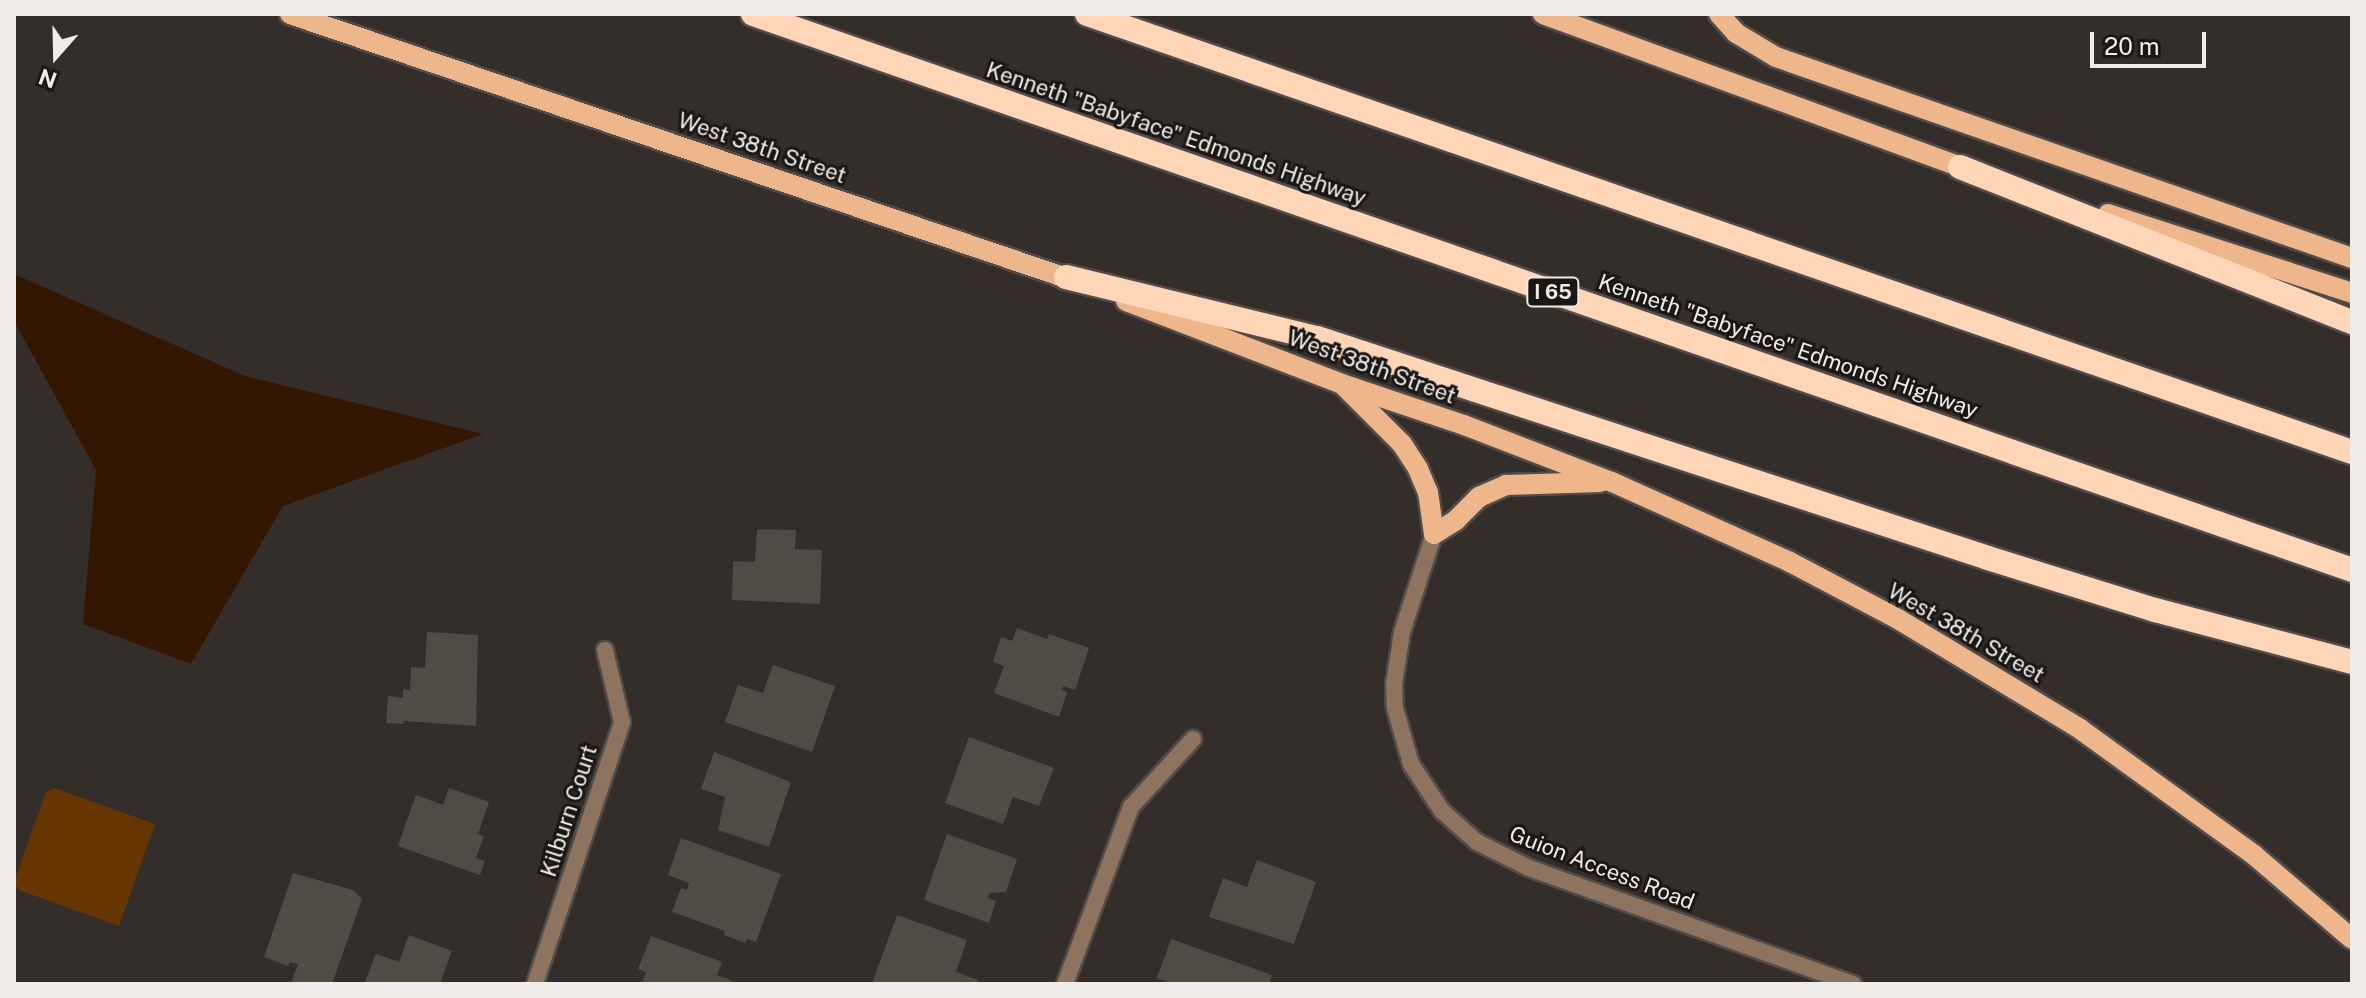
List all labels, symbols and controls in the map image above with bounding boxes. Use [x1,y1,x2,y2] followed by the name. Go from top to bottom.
[16,16,96,96] north arrow
[2094,16,2210,66] scale bar
[2104,32,2160,60] text: 20 m
[983,56,1369,212] street label: Kenneth "Babyface" Edmonds Highway
[35,63,60,94] text: N
[675,107,849,189] street label: West 38th Street
[1595,268,1981,424] street label: Kenneth "Babyface" Edmonds Highway
[1525,276,1581,308] road number: I 65
[1285,325,1459,409] street label: West 38th Street
[1883,578,2049,688] street label: West 38th Street
[535,742,603,880] street label: Kilburn Court
[1506,821,1698,915] street label: Guion Access Road

